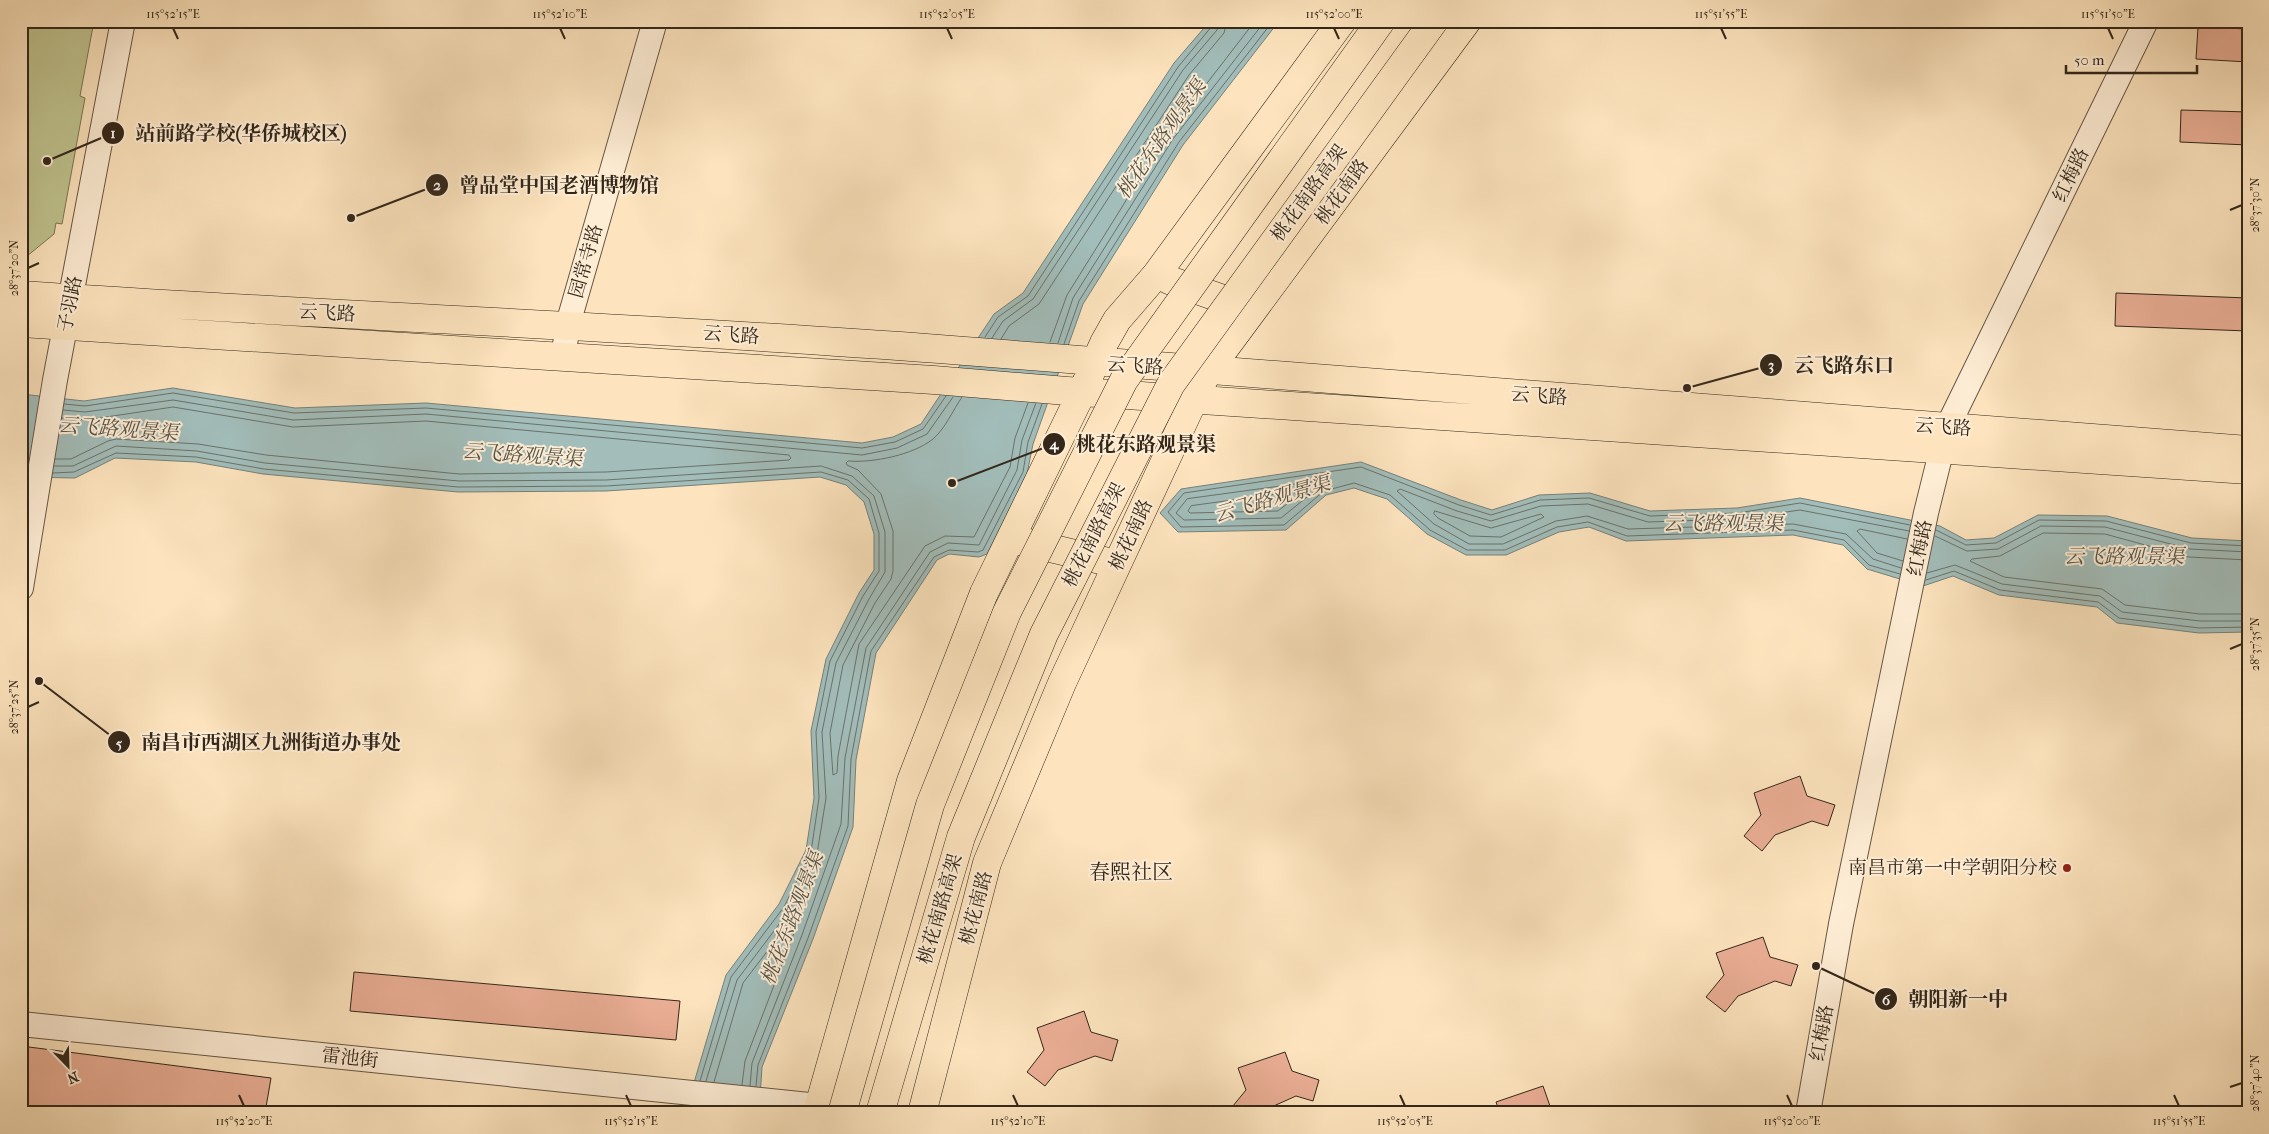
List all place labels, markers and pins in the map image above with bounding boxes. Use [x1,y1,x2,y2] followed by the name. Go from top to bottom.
[100,115,357,150] callout: 站前路学校(华侨城校区)
[424,167,669,202] callout: 曾品堂中国老酒博物馆
[1759,347,1904,382] callout: 云飞路东口
[1041,427,1226,462] callout: 桃花东路观景渠
[106,725,411,760] callout: 南昌市西湖区九洲街道办事处
[1848,857,2057,879] place label: 南昌市第一中学朝阳分校
[2061,862,2073,874] marker: 南昌市第一中学朝阳分校
[1873,982,2018,1017] callout: 朝阳新一中

